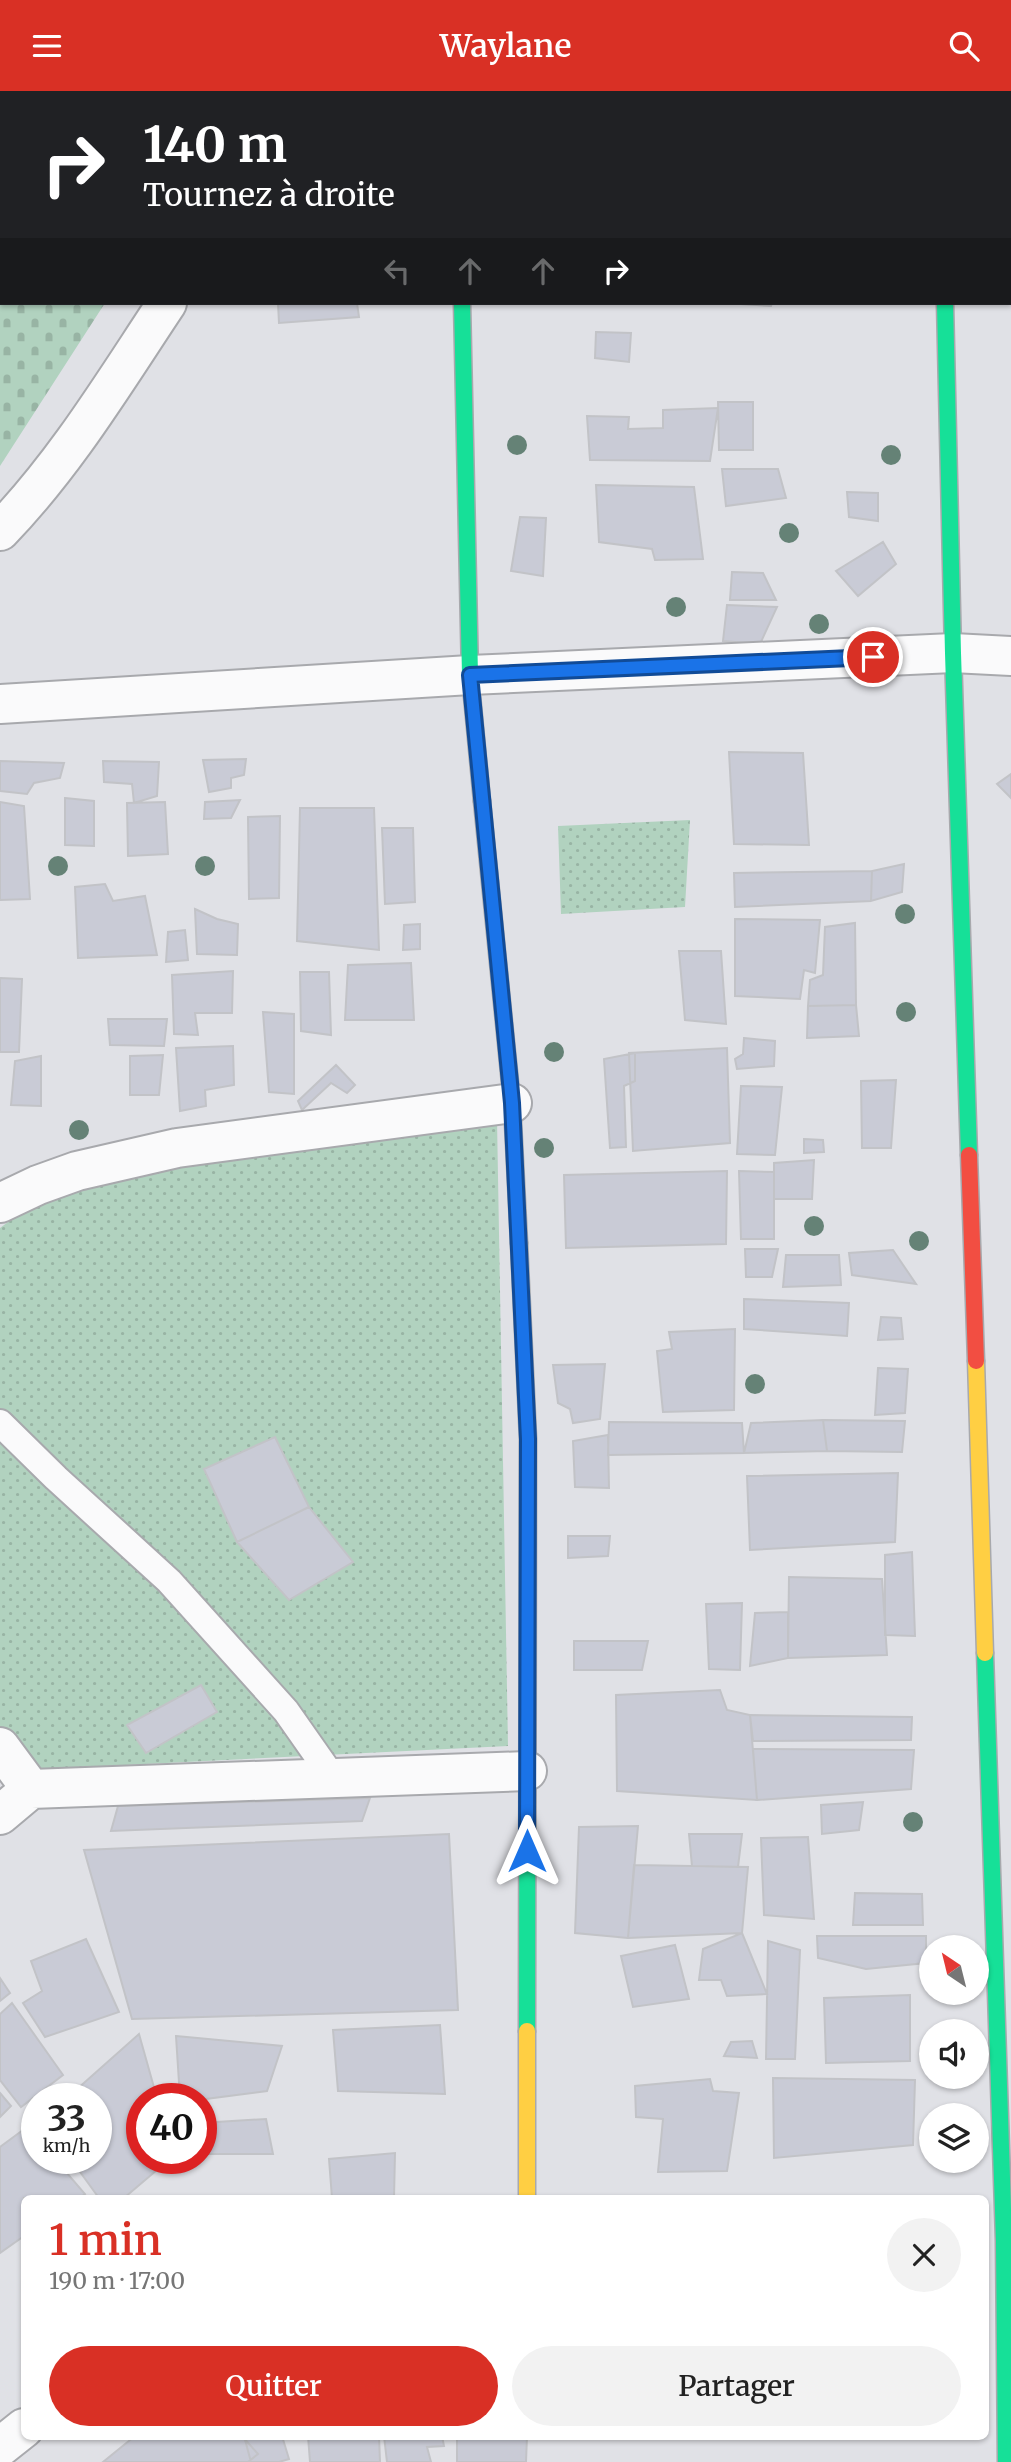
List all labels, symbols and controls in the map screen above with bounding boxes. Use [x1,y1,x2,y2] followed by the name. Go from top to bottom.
[440,26,571,66] text: Waylane
[28,27,66,65] icon: menu
[945,27,983,65] icon: search
[143,114,287,175] text: 140 m
[28,119,119,210] icon: right
[143,175,395,215] text: Tournez à droite
[378,252,416,290] icon: left
[451,252,489,290] icon: ahead
[524,252,562,290] icon: ahead
[597,252,635,290] icon: right
[843,627,903,687] pin
[854,638,892,676] icon: arrive
[490,1814,564,1888] position arrow
[919,1935,989,2005] north arrow
[919,1935,989,2173] map controls
[919,2019,989,2089] button: sound
[126,2083,217,2174] speed limit sign: 40
[47,2097,86,2141] text: 33
[919,2103,989,2173] button: layers
[43,2134,90,2157] text: km/h
[49,2214,162,2266] text: 1 min
[887,2218,961,2292] button: close
[49,2266,185,2295] text: 190 m · 17:00
[49,2346,498,2426] button: Quitter
[512,2346,961,2426] button: Partager

